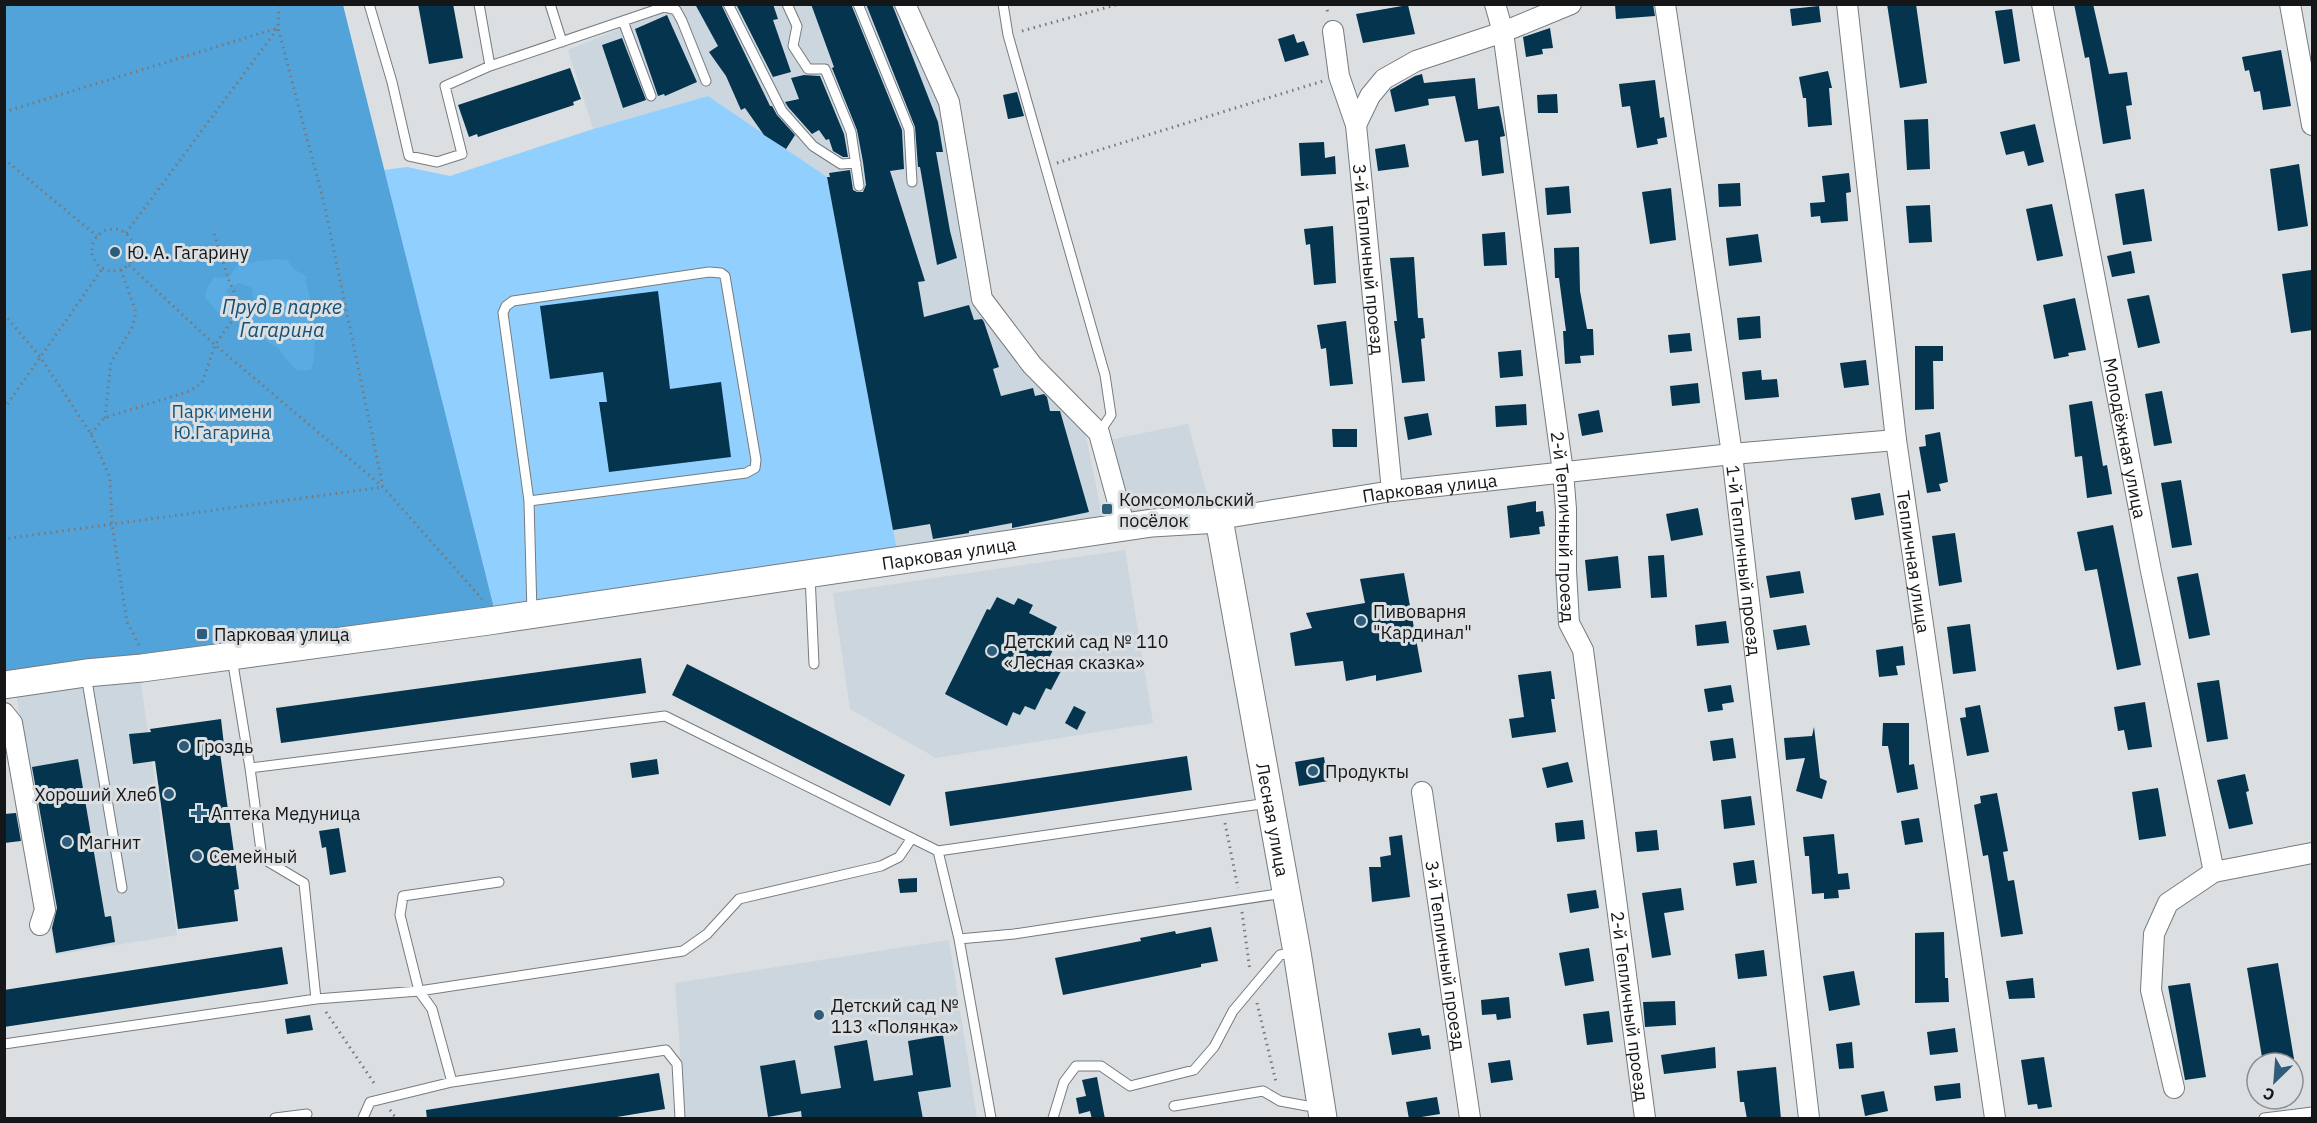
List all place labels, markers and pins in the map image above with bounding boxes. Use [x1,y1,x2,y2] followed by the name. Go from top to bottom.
[127,241,249,264] place label: Ю. А. Гагарину
[108,245,122,259] marker: Ю. А. Гагарину
[1119,488,1254,532] place label: Комсомольский посёлок
[1100,502,1114,516] marker: Комсомольский посёлок
[1373,600,1472,644] place label: Пивоварня "Кардинал"
[1354,614,1368,628] marker: Пивоварня "Кардинал"
[214,623,350,646] place label: Парковая улица
[195,627,209,641] marker: Парковая улица
[1004,630,1168,674] place label: Детский сад № 110 «Лесная сказка»
[985,644,999,658] marker: Детский сад № 110 «Лесная сказка»
[196,735,253,758] place label: Гроздь
[177,739,191,753] marker: Гроздь
[1325,760,1409,783] place label: Продукты
[1306,764,1320,778] marker: Продукты
[35,783,157,806] place label: Хороший Хлеб
[162,787,176,801] marker: Хороший Хлеб
[211,802,361,825] place label: Аптека Медуница
[192,806,206,820] marker: Аптека Медуница
[79,831,141,854] place label: Магнит
[60,835,74,849] marker: Магнит
[209,845,297,868] place label: Семейный
[190,849,204,863] marker: Семейный
[831,994,959,1038] place label: Детский сад № 113 «Полянка»
[812,1008,826,1022] marker: Детский сад № 113 «Полянка»

